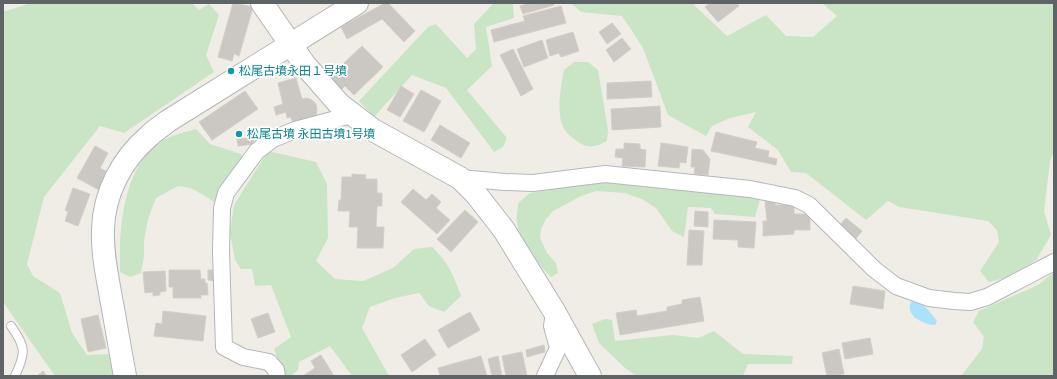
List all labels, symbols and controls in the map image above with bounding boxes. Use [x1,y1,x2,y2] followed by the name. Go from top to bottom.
[239,63,347,80] place label: 松尾古墳永田１号墳
[226,66,236,76] marker: 松尾古墳永田１号墳
[247,126,375,143] place label: 松尾古墳 永田古墳1号墳
[234,129,244,139] marker: 松尾古墳 永田古墳1号墳

